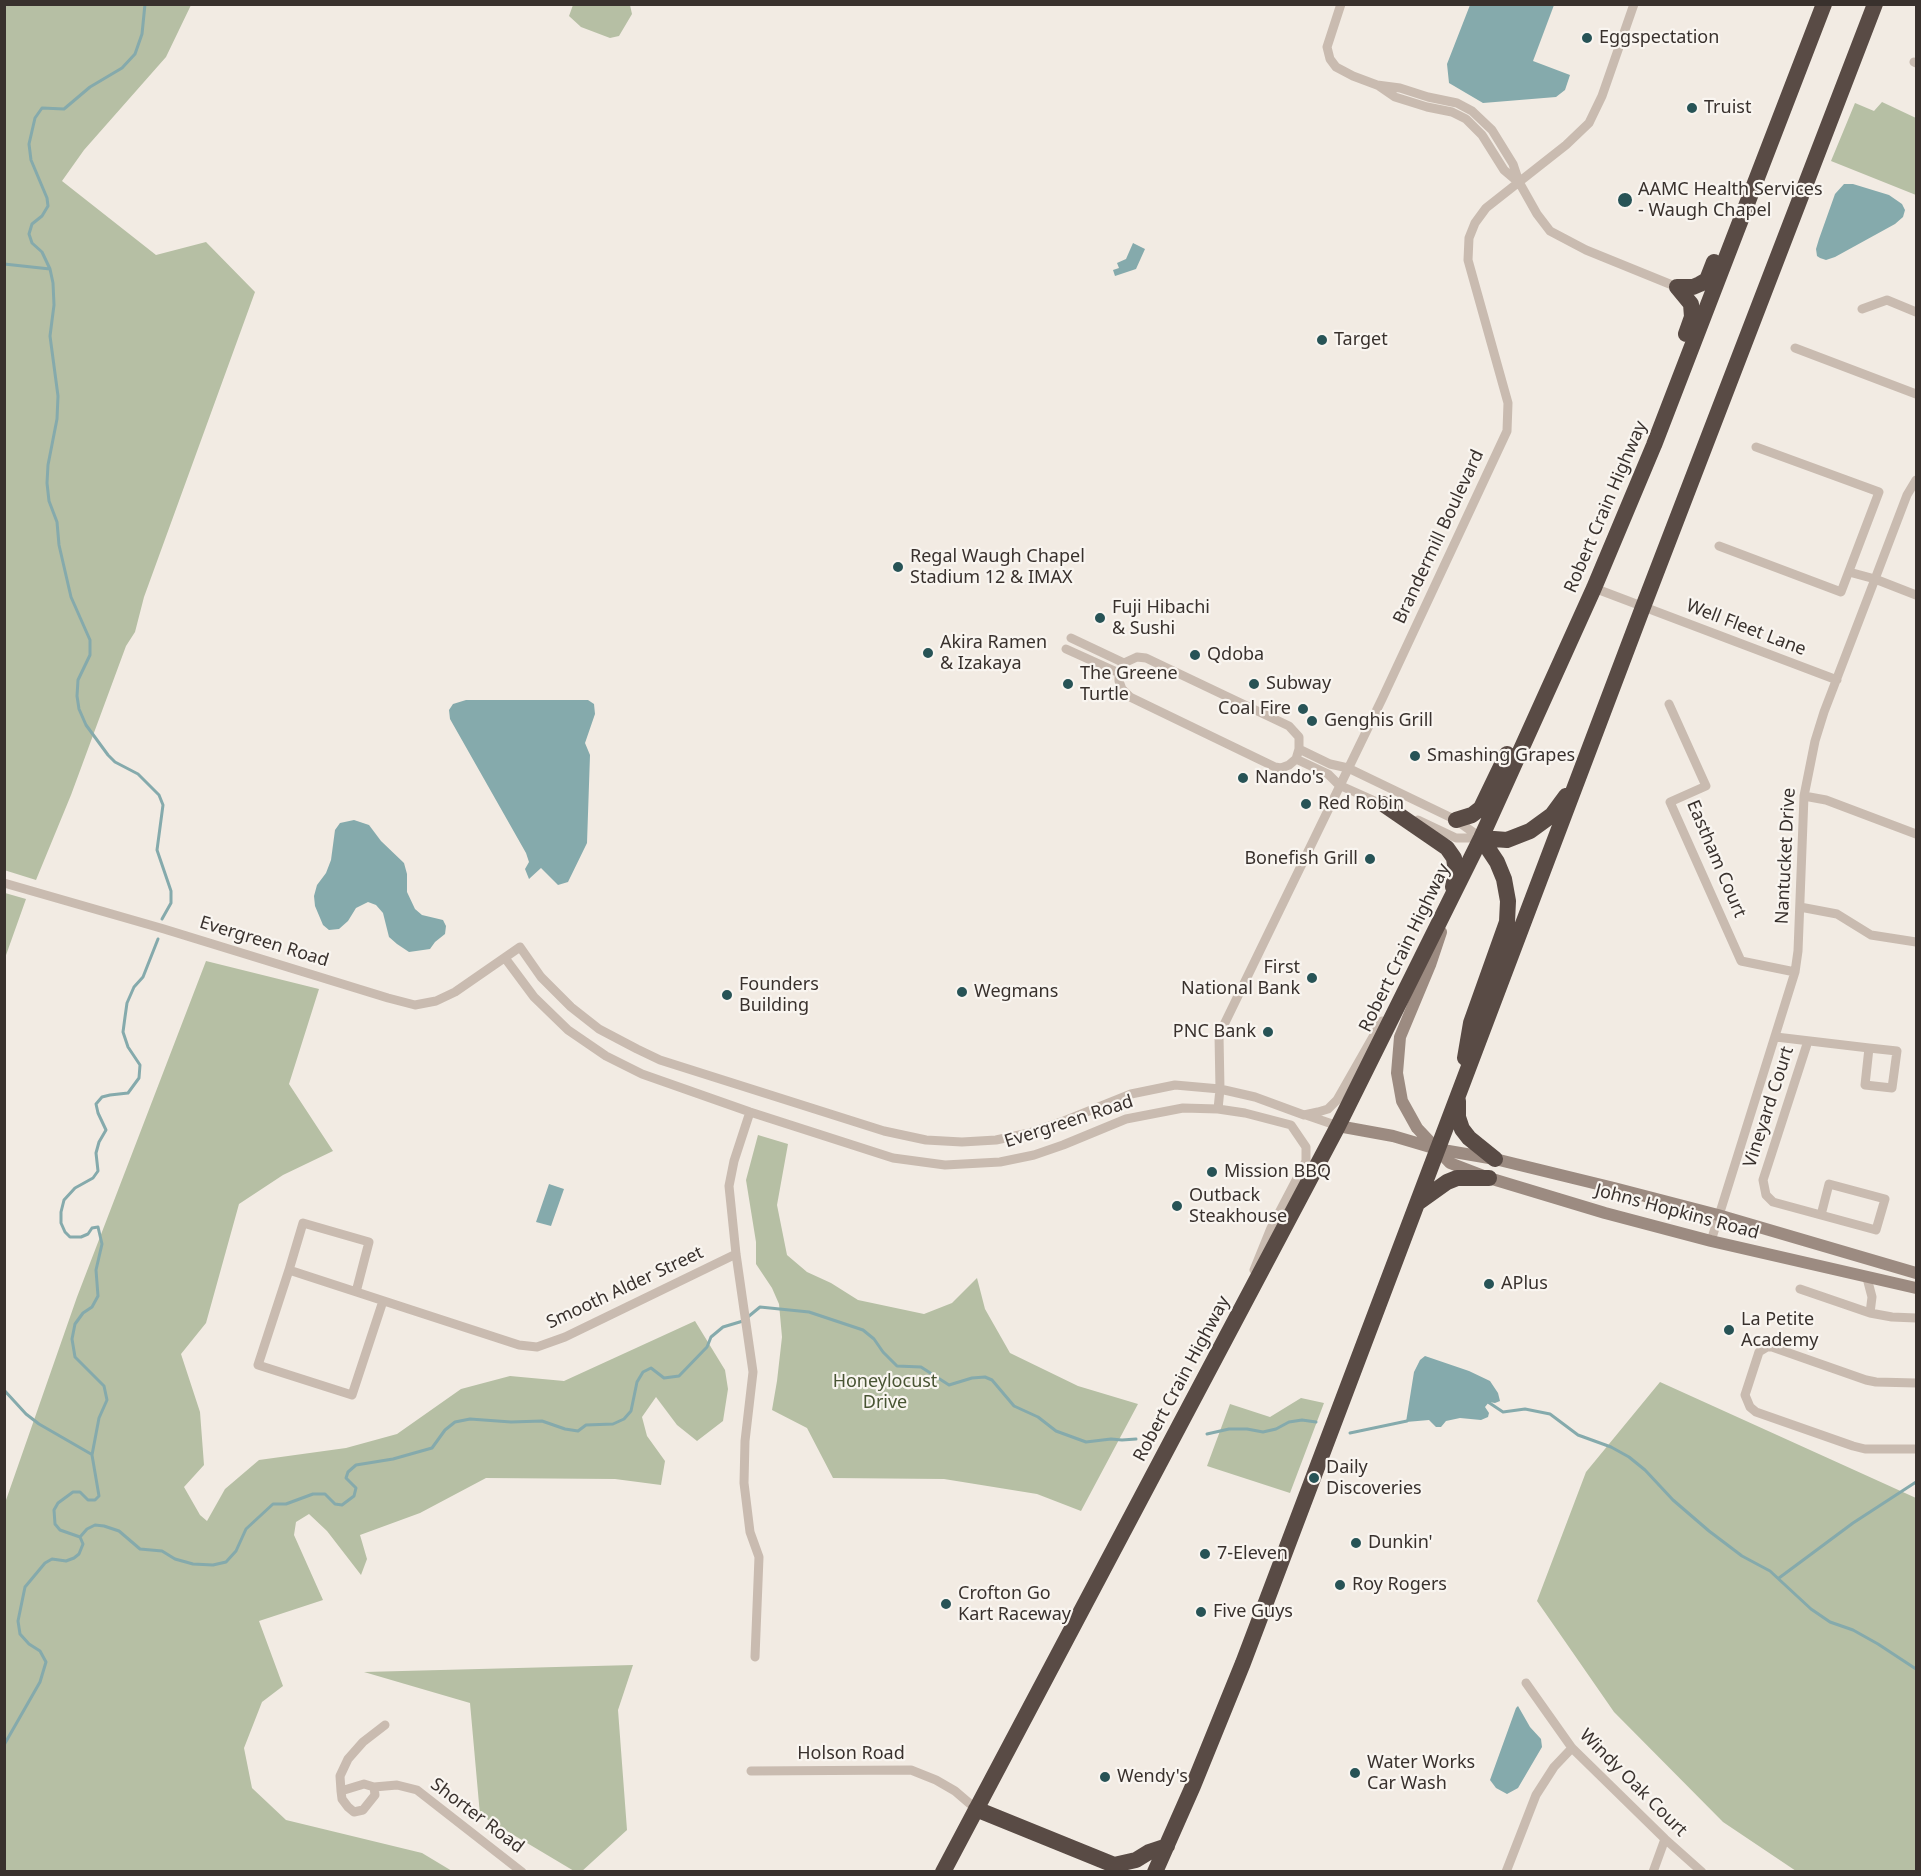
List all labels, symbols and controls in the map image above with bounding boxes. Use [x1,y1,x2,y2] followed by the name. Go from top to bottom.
[1599,27,1719,49] place label: Eggspectation
[1580,31,1594,45] marker: Eggspectation
[1704,97,1751,119] place label: Truist
[1685,101,1699,115] marker: Truist
[1638,179,1823,222] place label: AAMC Health Services - Waugh Chapel
[1616,191,1634,209] marker: AAMC Health Services - Waugh Chapel
[1334,329,1388,351] place label: Target
[1315,333,1329,347] marker: Target
[1560,418,1652,596] street label: Robert Crain Highway
[1389,447,1489,627] street label: Brandermill Boulevard
[910,546,1085,588] place label: Regal Waugh Chapel Stadium 12 & IMAX
[891,560,905,574] marker: Regal Waugh Chapel Stadium 12 & IMAX
[1683,595,1809,661] street label: Well Fleet Lane
[1112,597,1210,640] place label: Fuji Hibachi & Sushi
[1093,611,1107,625] marker: Fuji Hibachi & Sushi
[940,632,1047,674] place label: Akira Ramen & Izakaya
[1207,644,1264,666] place label: Qdoba
[921,646,935,660] marker: Akira Ramen & Izakaya
[1188,648,1202,662] marker: Qdoba
[1080,663,1178,706] place label: The Greene Turtle
[1266,673,1331,695] place label: Subway
[1061,677,1075,691] marker: The Greene Turtle
[1247,677,1261,691] marker: Subway
[1218,698,1291,720] place label: Coal Fire
[1296,702,1310,716] marker: Coal Fire
[1324,710,1433,732] place label: Genghis Grill
[1305,714,1319,728] marker: Genghis Grill
[1427,745,1575,767] place label: Smashing Grapes
[1408,749,1422,763] marker: Smashing Grapes
[1255,767,1324,789] place label: Nando's
[1236,771,1250,785] marker: Nando's
[1772,787,1800,925] street label: Nantucket Drive
[1318,793,1404,815] place label: Red Robin
[1299,797,1313,811] marker: Red Robin
[1682,797,1750,921] street label: Eastham Court
[1244,848,1358,870] place label: Bonefish Grill
[1363,852,1377,866] marker: Bonefish Grill
[1355,860,1455,1036] street label: Robert Crain Highway
[197,912,331,972] street label: Evergreen Road
[1181,957,1300,1000] place label: First National Bank
[1305,971,1319,985] marker: First National Bank
[739,974,819,1016] place label: Founders Building
[974,981,1058,1003] place label: Wegmans
[955,985,969,999] marker: Wegmans
[720,988,734,1002] marker: Founders Building
[1173,1021,1256,1043] place label: PNC Bank
[1261,1025,1275,1039] marker: PNC Bank
[1739,1044,1799,1170] street label: Vineyard Court
[1002,1091,1136,1153] street label: Evergreen Road
[1224,1161,1331,1183] place label: Mission BBQ
[1205,1165,1219,1179] marker: Mission BBQ
[1593,1180,1761,1244] street label: Johns Hopkins Road
[1189,1185,1287,1228] place label: Outback Steakhouse
[1170,1199,1184,1213] marker: Outback Steakhouse
[543,1242,707,1334] street label: Smooth Alder Street
[1501,1273,1548,1295] place label: APlus
[1482,1277,1496,1291] marker: APlus
[1129,1292,1235,1466] street label: Robert Crain Highway
[1741,1309,1818,1352] place label: La Petite Academy
[1722,1323,1736,1337] marker: La Petite Academy
[833,1371,937,1414] park label: Honeylocust Drive
[1326,1457,1422,1500] place label: Daily Discoveries
[1307,1471,1321,1485] marker: Daily Discoveries
[1368,1532,1433,1554] place label: Dunkin'
[1349,1536,1363,1550] marker: Dunkin'
[1217,1543,1288,1565] place label: 7-Eleven
[1198,1547,1212,1561] marker: 7-Eleven
[1352,1574,1447,1596] place label: Roy Rogers
[1333,1578,1347,1592] marker: Roy Rogers
[958,1583,1071,1626] place label: Crofton Go Kart Raceway
[939,1597,953,1611] marker: Crofton Go Kart Raceway
[1213,1601,1293,1623] place label: Five Guys
[1194,1605,1208,1619] marker: Five Guys
[1575,1725,1691,1841] street label: Windy Oak Court
[797,1743,905,1765] street label: Holson Road
[1367,1752,1475,1794] place label: Water Works Car Wash
[1117,1766,1188,1788] place label: Wendy's
[1348,1766,1362,1780] marker: Water Works Car Wash
[1098,1770,1112,1784] marker: Wendy's
[426,1774,528,1858] street label: Shorter Road

